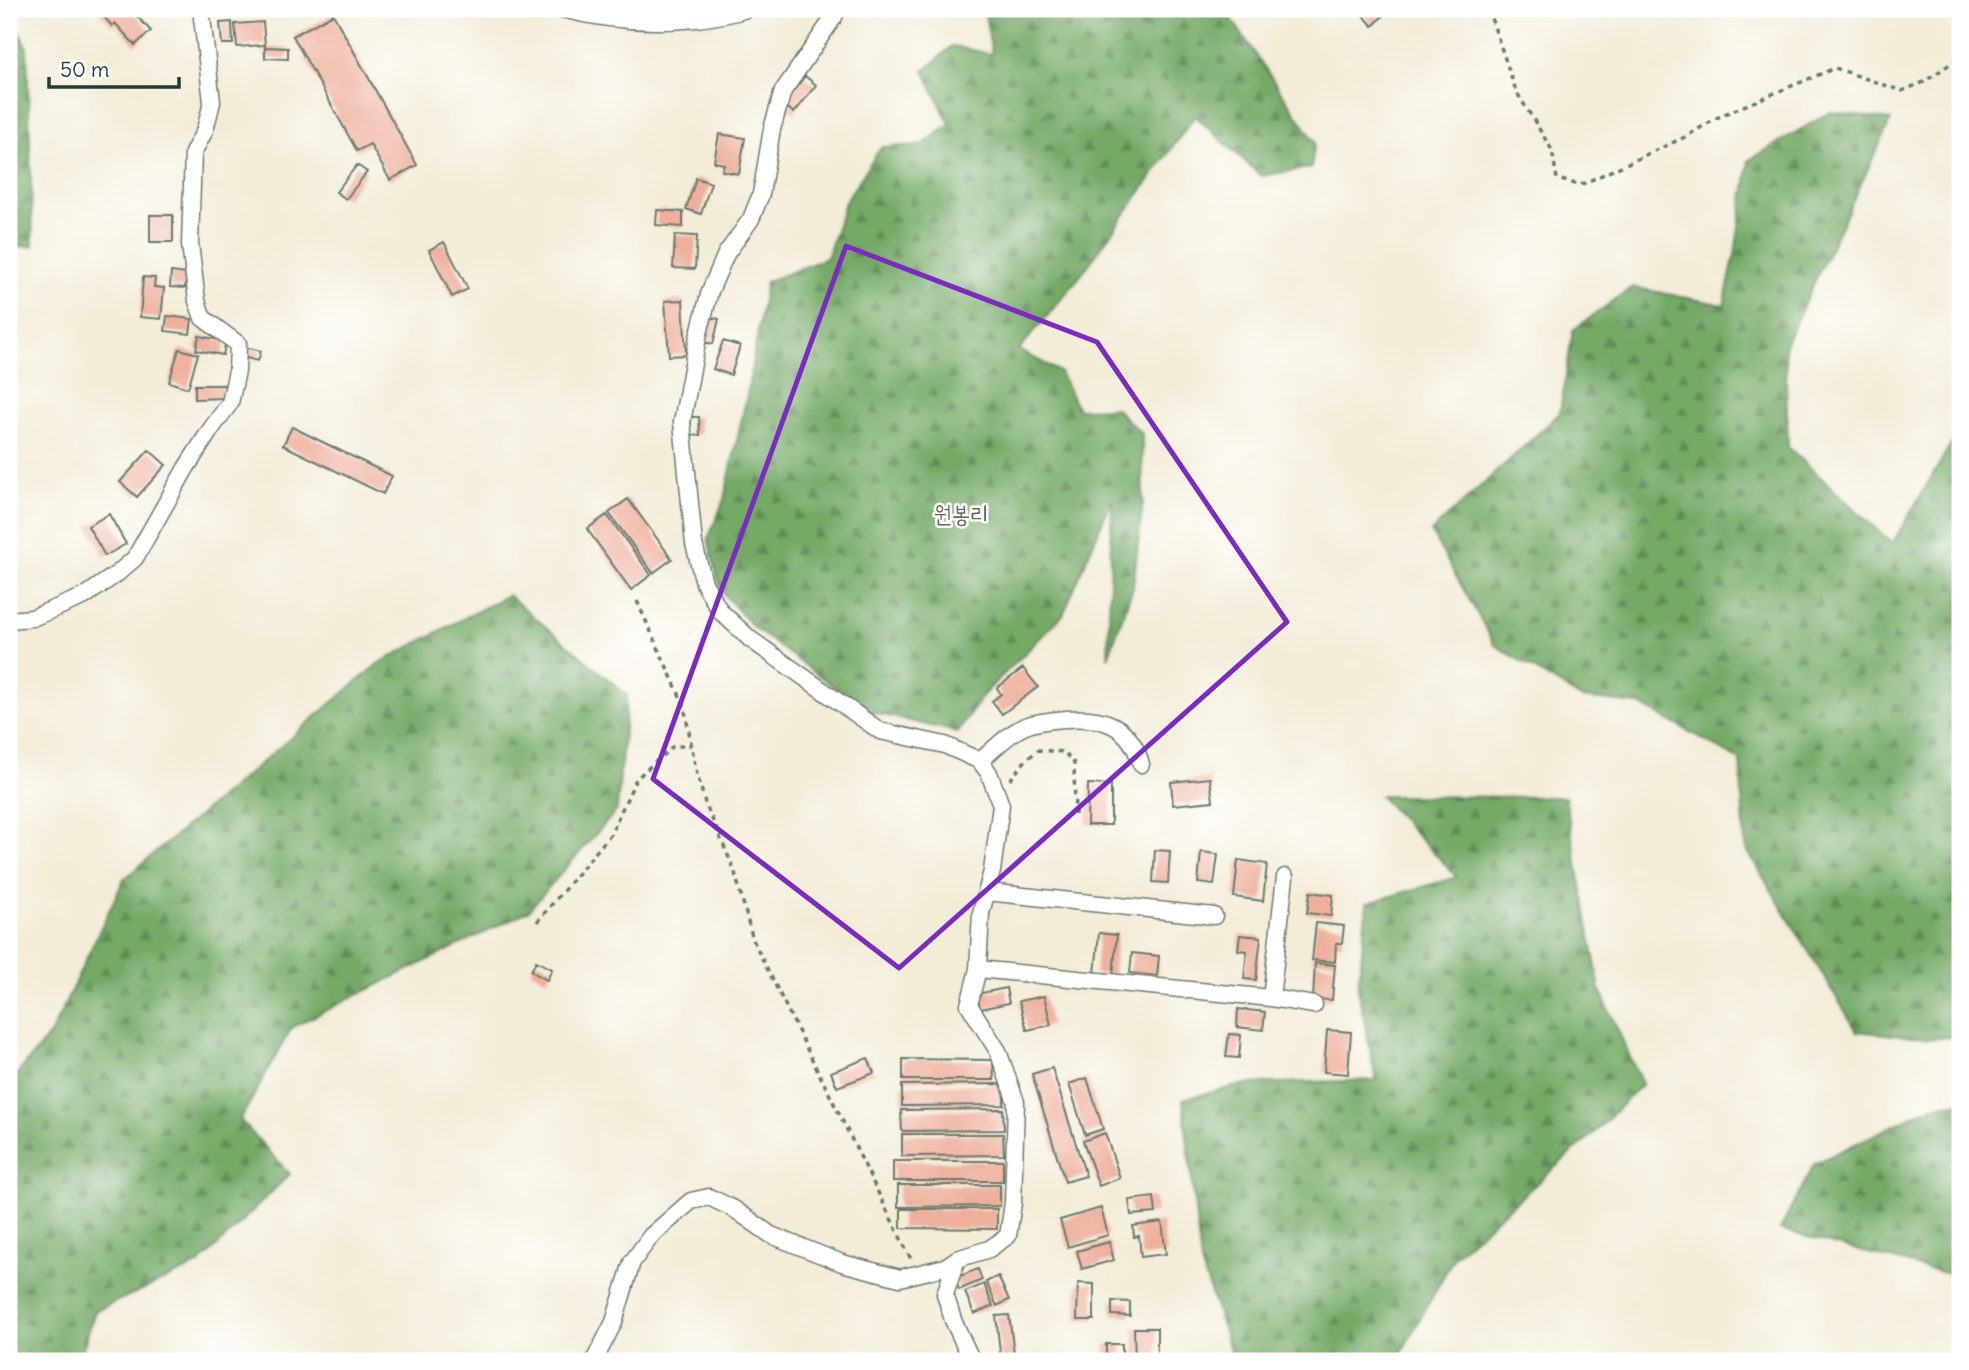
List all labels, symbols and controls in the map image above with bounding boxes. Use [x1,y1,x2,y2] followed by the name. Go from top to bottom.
[49,46,178,90] scale bar
[60,56,109,83] text: 50 m
[933,499,989,528] district label: 원봉리

